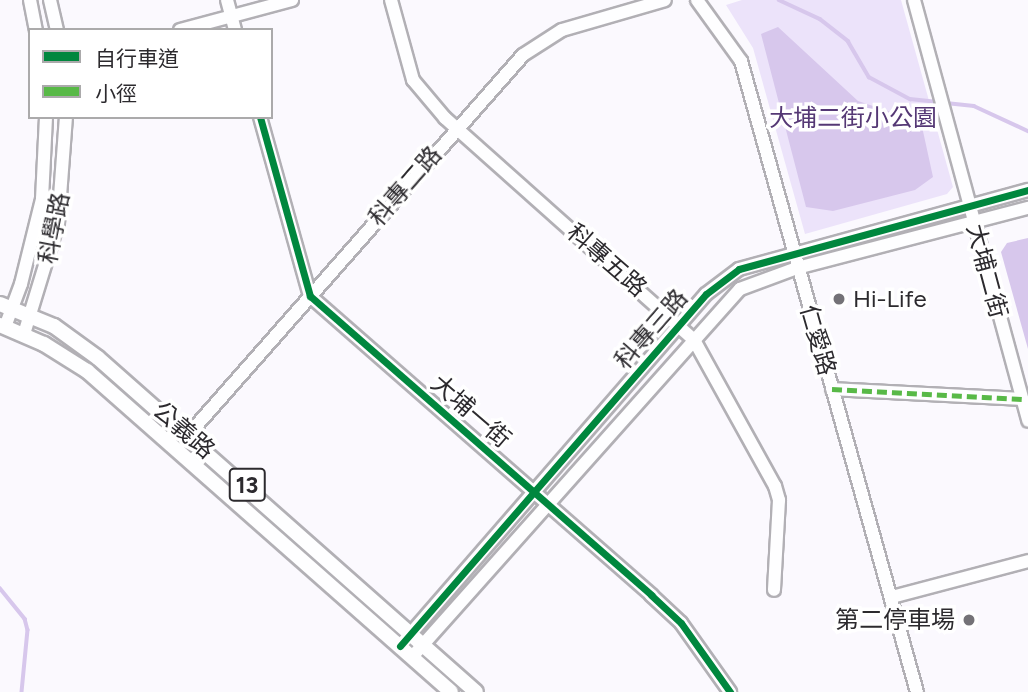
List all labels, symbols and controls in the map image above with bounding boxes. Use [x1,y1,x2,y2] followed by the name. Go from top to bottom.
[28,28,273,119] legend
[95,46,179,71] text: 自行車道
[95,81,137,106] text: 小徑
[769,104,937,132] park label: 大埔二街小公園
[363,140,447,232] street label: 科專二路
[33,190,75,266] street label: 科學路
[561,218,653,302] street label: 科專五路
[961,221,1013,321] street label: 大埔二街
[609,283,693,375] street label: 科專三路
[853,285,927,313] place label: Hi-Life
[831,291,847,307] marker: Hi-Life
[794,301,842,379] street label: 仁愛路
[425,369,517,453] street label: 大埔一街
[147,396,221,464] street label: 公義路
[228,466,266,505] road number: 13
[835,606,955,634] place label: 第二停車場
[961,612,977,628] marker: 第二停車場

